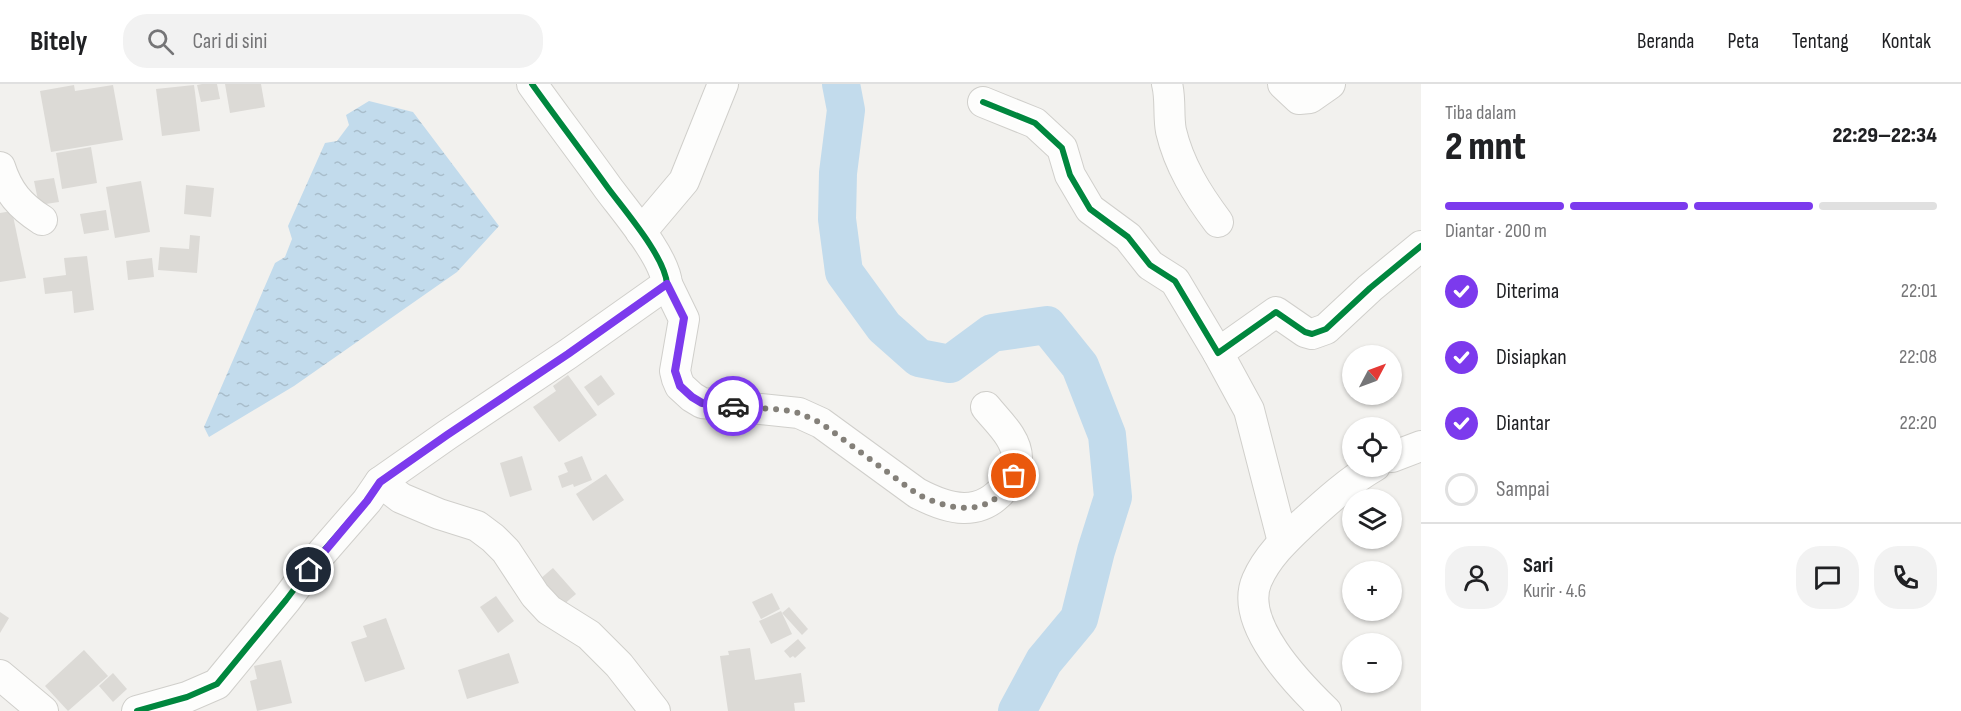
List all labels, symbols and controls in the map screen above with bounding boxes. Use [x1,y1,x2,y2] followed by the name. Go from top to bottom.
[123,14,543,68] search box
[30,25,87,58] text: Bitely
[144,25,177,58] icon: search
[192,28,267,55] text: Cari di sini
[1637,29,1694,54] text: Beranda
[1727,29,1759,54] text: Peta
[1792,29,1849,54] text: Tentang
[1882,29,1931,54] text: Kontak
[1445,101,1516,125] text: Tiba dalam
[1832,122,1937,149] text: 22:29–22:34
[1445,124,1526,171] text: 2 mnt
[1445,219,1547,243] text: Diantar · 200 m
[1445,275,1478,308] icon: check
[1496,278,1559,305] text: Diterima
[1901,279,1937,303] text: 22:01
[1445,341,1478,374] icon: check
[1496,344,1567,371] text: Disiapkan
[1342,345,1402,405] north arrow
[1342,345,1402,693] map controls
[1899,345,1937,369] text: 22:08
[703,376,763,436] courier
[717,390,750,423] icon: car
[1445,407,1478,440] icon: check
[1496,410,1550,437] text: Diantar
[1900,411,1937,435] text: 22:20
[1342,417,1402,477] button: locate
[988,450,1039,501] pin
[997,459,1030,492] icon: bag
[1496,476,1550,503] text: Sampai
[1342,489,1402,549] button: layers
[283,544,334,595] pin
[1445,546,1508,609] button: person
[1796,546,1859,609] button: chat
[1874,546,1937,609] button: phone
[1523,552,1553,579] text: Sari
[292,553,325,586] icon: home
[1342,561,1402,621] button: +
[1523,579,1586,603] text: Kurir · 4.6
[1342,633,1402,693] button: −

